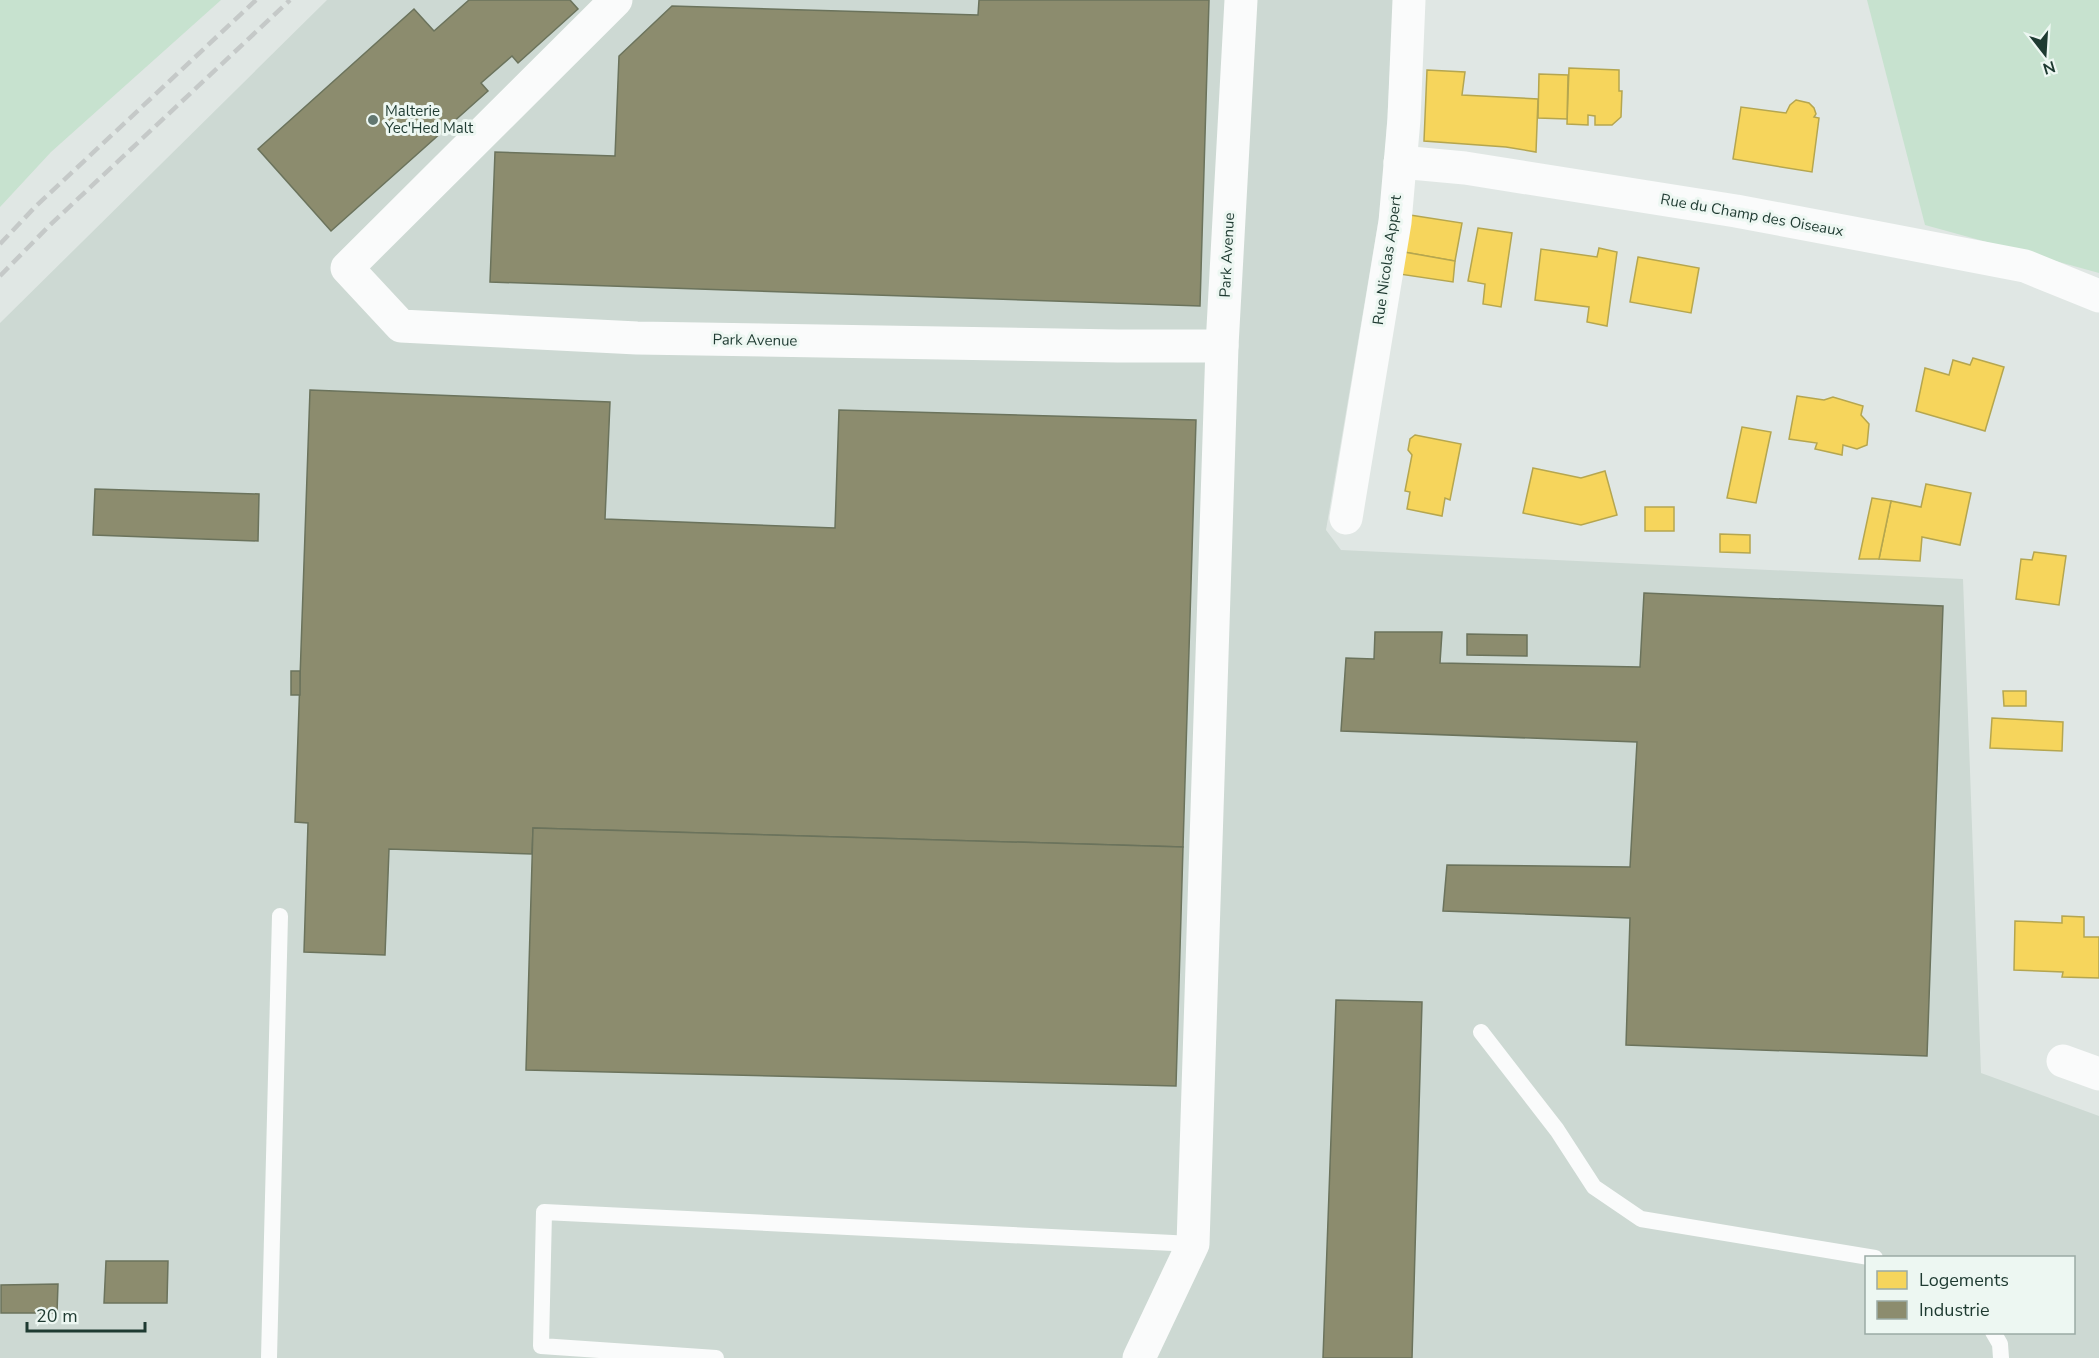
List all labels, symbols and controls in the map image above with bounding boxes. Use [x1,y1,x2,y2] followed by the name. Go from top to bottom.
[2015,24,2075,84] north arrow
[2040,55,2058,80] text: N
[384,101,474,138] place label: Malterie Yec'Hed Malt
[366,113,380,127] marker: Malterie Yec'Hed Malt
[1659,189,1845,241] street label: Rue du Champ des Oiseaux
[1368,193,1406,326] street label: Rue Nicolas Appert
[1215,212,1239,298] street label: Park Avenue
[712,329,798,351] street label: Park Avenue
[1865,1256,2075,1334] legend
[1919,1268,2009,1292] text: Logements
[27,1295,146,1333] scale bar
[1919,1298,1990,1322] text: Industrie
[36,1304,78,1328] text: 20 m

